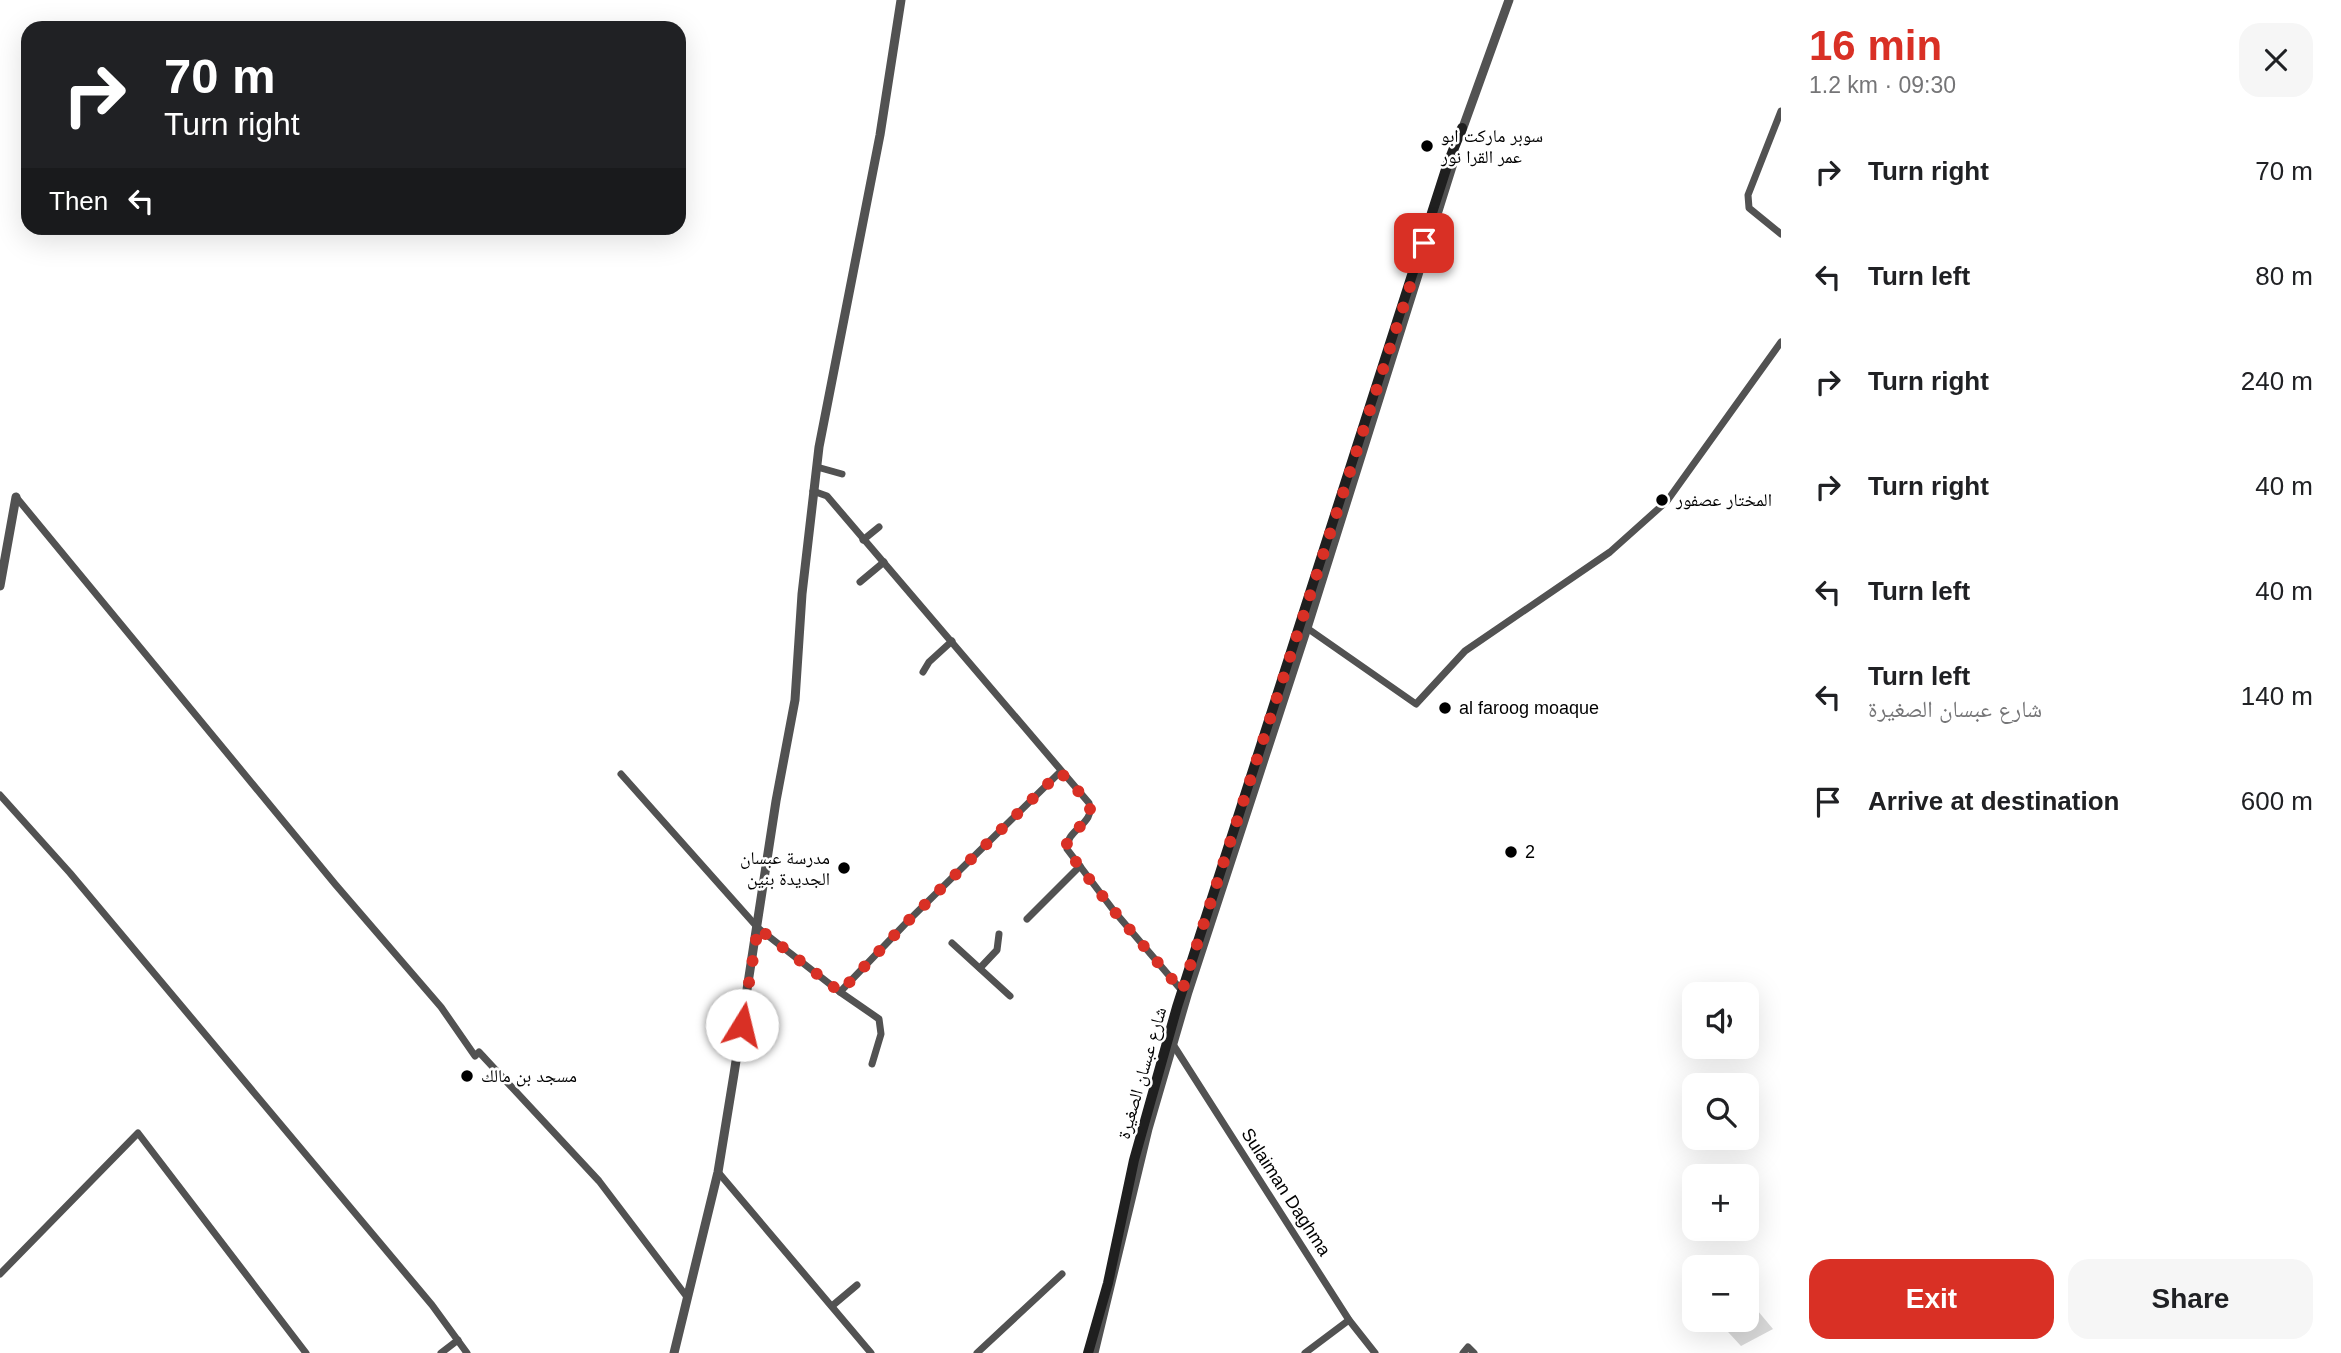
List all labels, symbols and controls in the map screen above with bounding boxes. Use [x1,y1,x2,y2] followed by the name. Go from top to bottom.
[1809,22,1942,69] text: 16 min
[2239,23,2313,97] button: close
[49,49,140,140] icon: right
[164,49,276,103] text: 70 m
[1809,72,1956,98] text: 1.2 km · 09:30
[164,106,300,142] text: Turn right
[1440,126,1543,167] place label: سوبر ماركت ابو عمر القرا نور
[1419,138,1435,154] marker: سوبر ماركت ابو عمر القرا نور
[1809,153,1847,191] icon: right
[1868,156,1989,186] text: Turn right
[2255,156,2313,186] text: 70 m
[122,182,160,220] icon: left
[49,186,108,216] text: Then
[1394,213,1454,273] pin
[1405,224,1443,262] icon: arrive
[1809,258,1847,296] icon: left
[1868,261,1970,291] text: Turn left
[2255,261,2313,291] text: 80 m
[1809,363,1847,401] icon: right
[1868,366,1989,396] text: Turn right
[2241,366,2313,396] text: 240 m
[1809,468,1847,506] icon: right
[1868,471,1989,501] text: Turn right
[2255,471,2313,501] text: 40 m
[1675,490,1772,510] place label: المختار عصفور
[1654,492,1670,508] marker: المختار عصفور
[1809,573,1847,611] icon: left
[1868,576,1970,606] text: Turn left
[2255,576,2313,606] text: 40 m
[1868,661,1970,691] text: Turn left
[1809,678,1847,716] icon: left
[2241,681,2313,711] text: 140 m
[1868,696,2042,722] text: شارع عبسان الصغيرة
[1459,698,1599,718] place label: al faroog moaque
[1437,700,1453,716] marker: al faroog moaque
[1809,783,1847,821] icon: arrive
[1868,786,2119,816] text: Arrive at destination
[2241,786,2313,816] text: 600 m
[1525,842,1535,862] place label: 2
[1503,844,1519,860] marker: 2
[740,848,830,890] place label: مدرسة عبسان الجديدة بنين
[836,860,852,876] marker: مدرسة عبسان الجديدة بنين
[1682,982,1759,1332] map controls
[1682,982,1759,1059] button: sound
[705,988,779,1062] position arrow
[1114,1005,1171,1142] street label: شارع عبسان الصغيرة
[481,1066,577,1087] place label: مسجد بن مالك
[459,1068,475,1084] marker: مسجد بن مالك
[1682,1073,1759,1150] button: search
[1237,1124,1335,1260] street label: Sulaiman Daghma
[1682,1164,1759,1241] button: +
[1682,1255,1759,1332] button: −
[1809,1259,2054,1339] button: Exit
[2068,1259,2313,1339] button: Share

